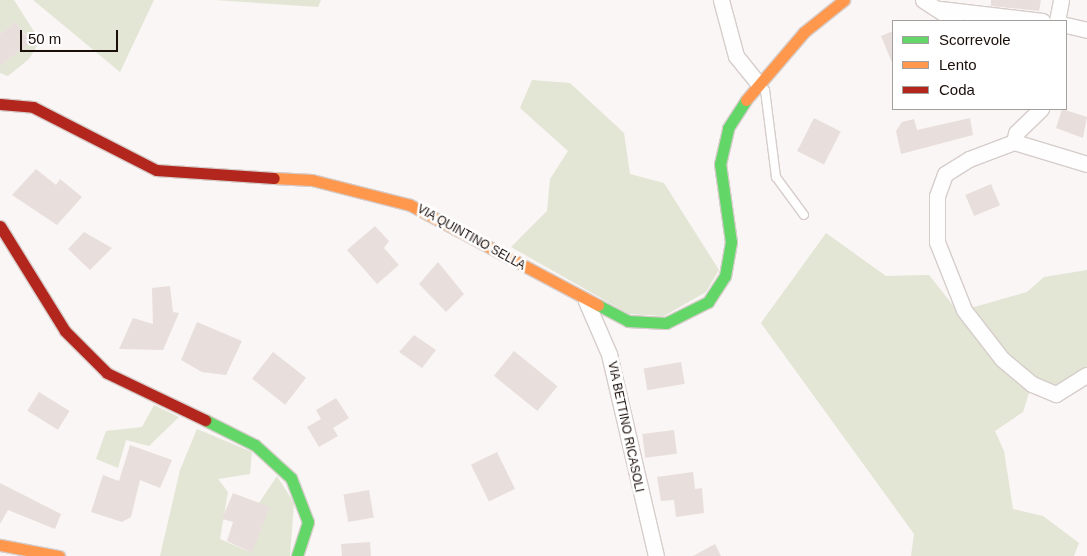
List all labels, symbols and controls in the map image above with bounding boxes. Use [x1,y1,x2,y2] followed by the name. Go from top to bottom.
[22,20,120,52] scale bar
[892,20,1067,110] legend
[28,30,61,47] text: 50 m
[939,31,1011,48] text: Scorrevole
[939,56,977,73] text: Lento
[939,81,975,98] text: Coda
[414,202,528,274] street label: VIA QUINTINO SELLA
[604,360,646,494] street label: VIA BETTINO RICASOLI

